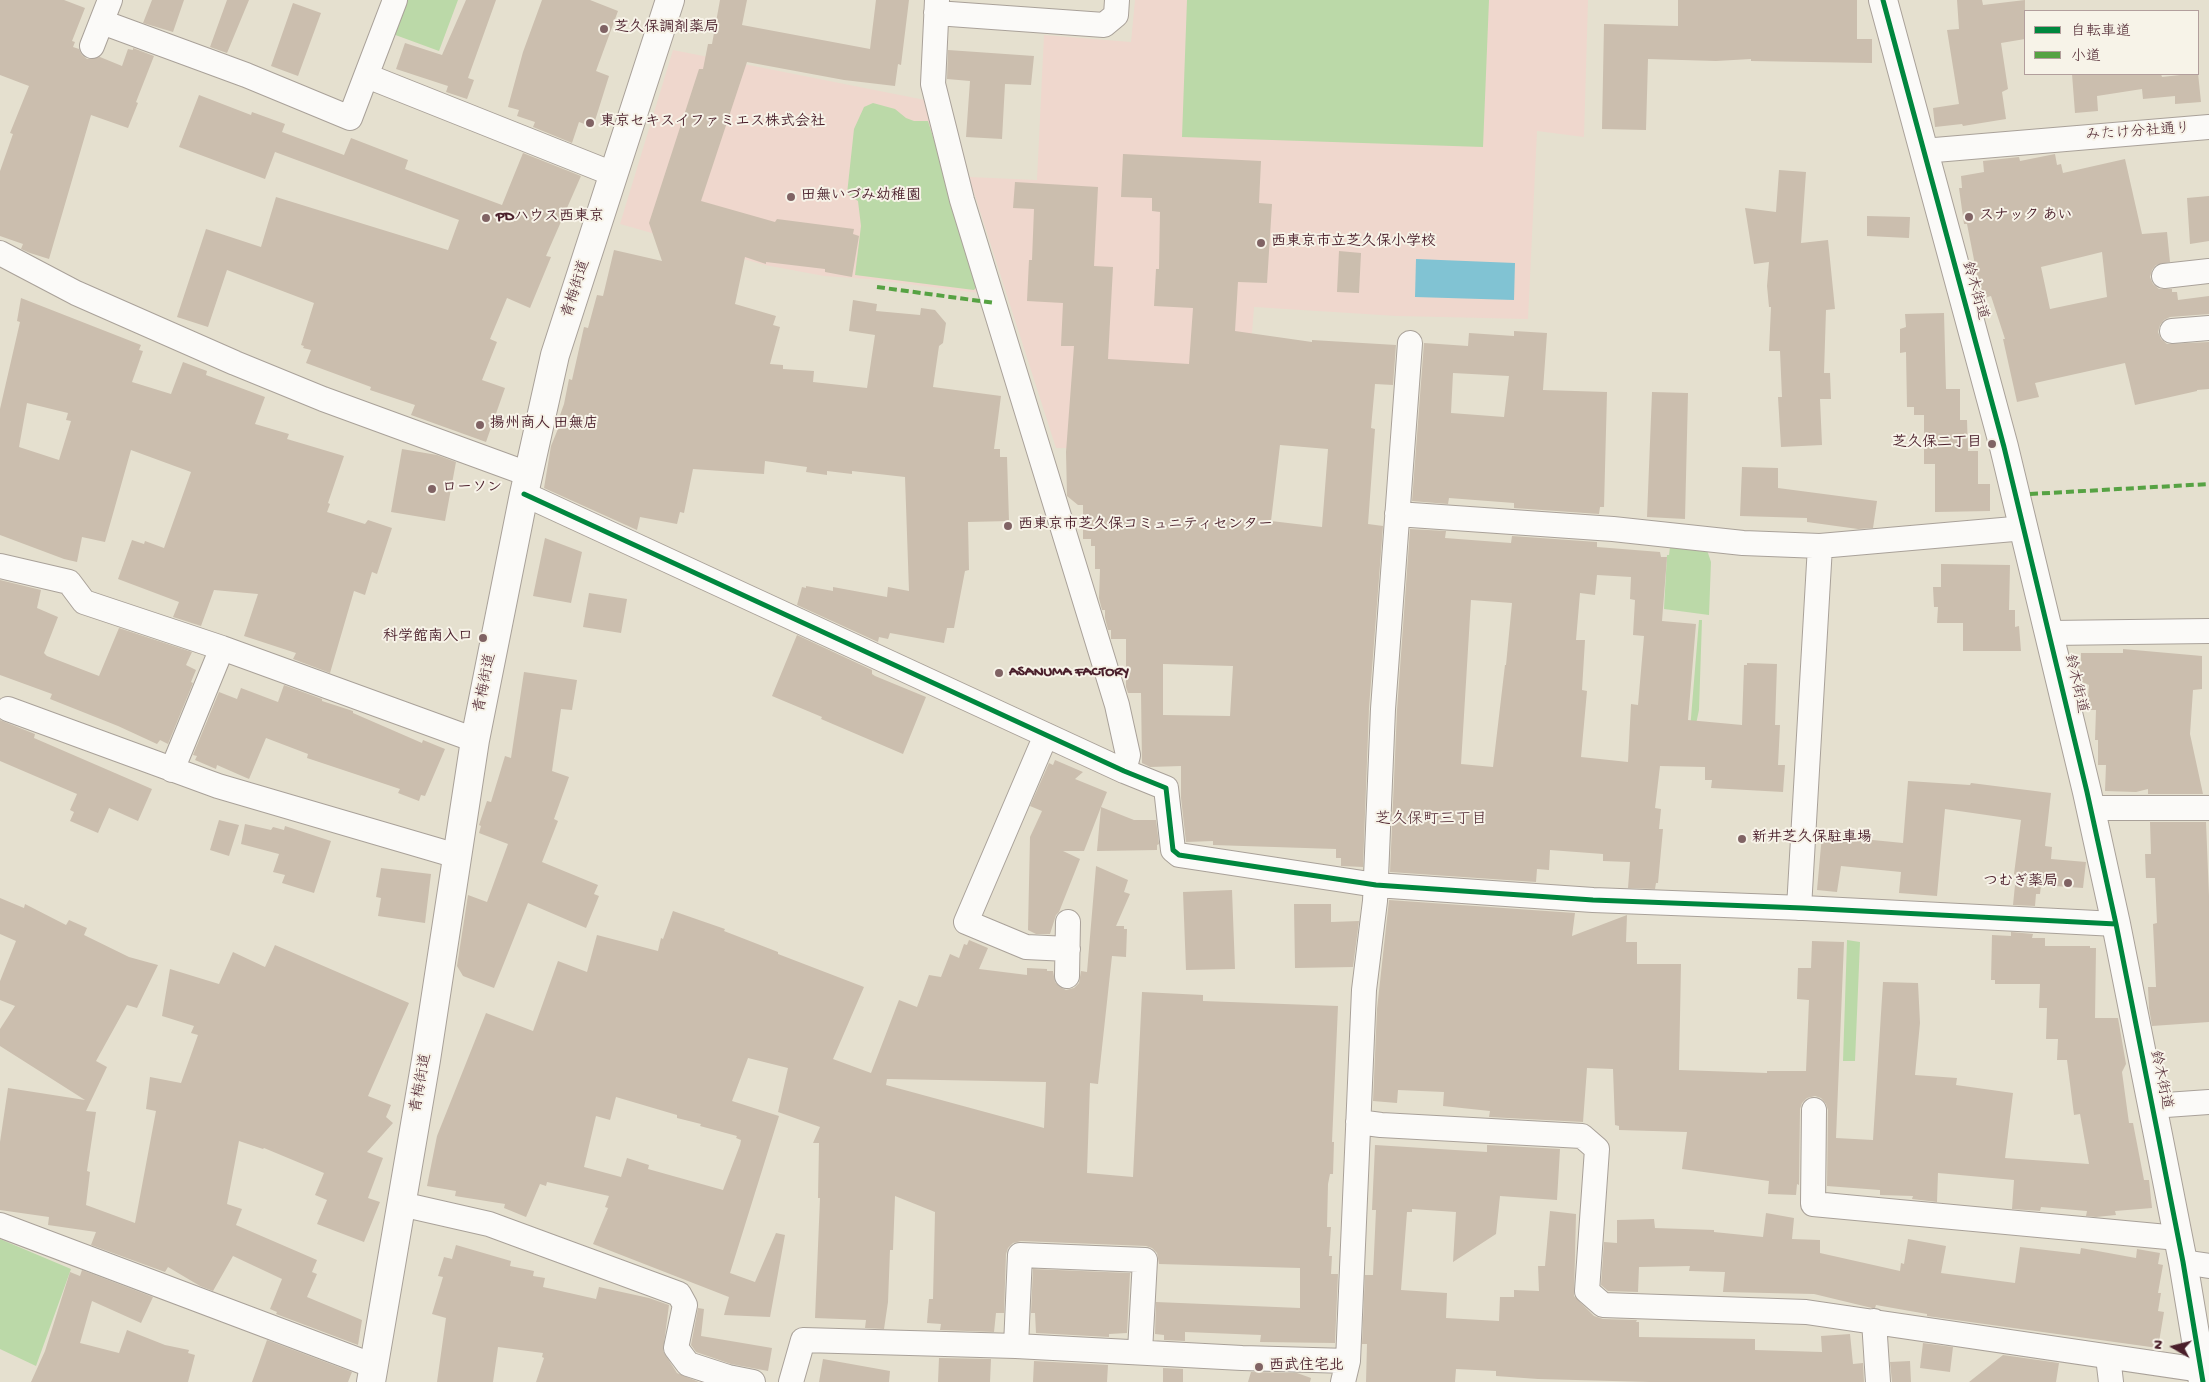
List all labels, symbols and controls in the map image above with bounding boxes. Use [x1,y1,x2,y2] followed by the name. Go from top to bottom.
[2024,10,2199,75] legend
[614,20,719,38] place label: 芝久保調剤薬局
[598,23,610,35] marker: 芝久保調剤薬局
[2071,23,2131,41] text: 自転車道
[2071,48,2101,66] text: 小道
[600,114,825,132] place label: 東京セキスイファミエス株式会社
[584,117,596,129] marker: 東京セキスイファミエス株式会社
[2085,120,2191,146] street label: みたけ分社通り
[801,188,921,206] place label: 田無いづみ幼稚園
[785,191,797,203] marker: 田無いづみ幼稚園
[1979,208,2073,226] place label: スナック あい
[496,209,604,227] place label: PDハウス西東京
[1963,211,1975,223] marker: スナック あい
[480,212,492,224] marker: PDハウス西東京
[1271,234,1436,252] place label: 西東京市立芝久保小学校
[1255,237,1267,249] marker: 西東京市立芝久保小学校
[559,258,595,320] street label: 青梅街道
[1957,260,1991,322] street label: 鈴木街道
[490,416,599,434] place label: 揚州商人 田無店
[474,419,486,431] marker: 揚州商人 田無店
[1892,435,1982,453] place label: 芝久保二丁目
[1986,438,1998,450] marker: 芝久保二丁目
[442,480,502,498] place label: ローソン
[426,483,438,495] marker: ローソン
[1018,517,1273,535] place label: 西東京市芝久保コミュニティセンター
[1002,520,1014,532] marker: 西東京市芝久保コミュニティセンター
[383,629,473,647] place label: 科学館南入口
[477,632,489,644] marker: 科学館南入口
[471,652,501,714] street label: 青梅街道
[2059,653,2091,715] street label: 鈴木街道
[1009,664,1129,682] place label: ASANUMA FACTORY
[993,667,1005,679] marker: ASANUMA FACTORY
[1375,811,1487,831] district label: 芝久保町三丁目
[1752,830,1872,848] place label: 新井芝久保駐車場
[1736,833,1748,845] marker: 新井芝久保駐車場
[1983,874,2058,892] place label: つむぎ薬局
[2062,877,2074,889] marker: つむぎ薬局
[2145,1049,2175,1111] street label: 鈴木街道
[408,1052,436,1114] street label: 青梅街道
[2149,1322,2199,1372] north arrow
[2150,1339,2168,1351] text: N
[1269,1358,1344,1376] place label: 西武住宅北
[1253,1361,1265,1373] marker: 西武住宅北

